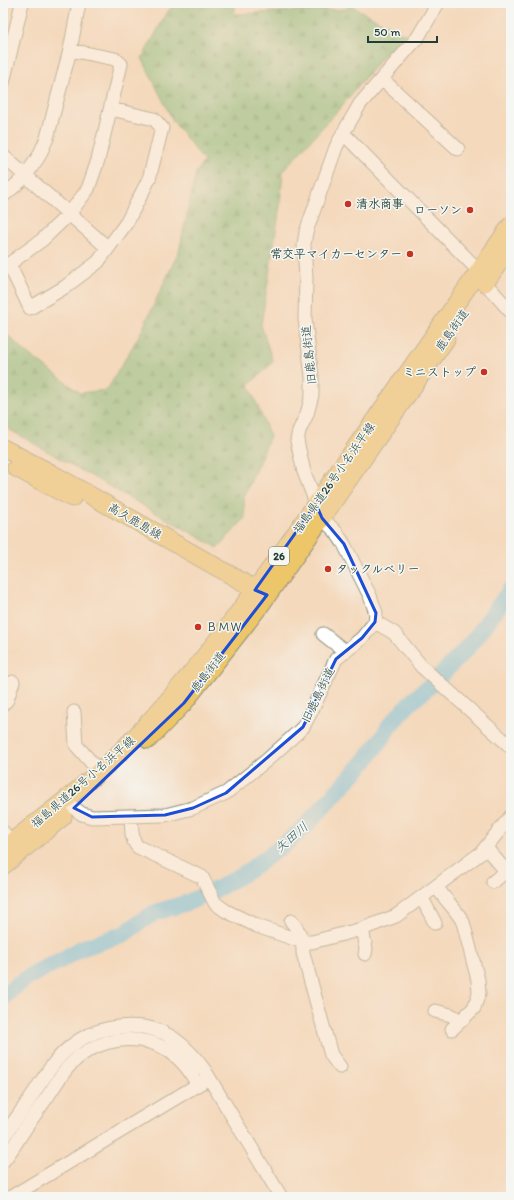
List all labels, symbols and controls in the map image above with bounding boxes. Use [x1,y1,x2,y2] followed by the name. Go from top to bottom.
[368,18,437,44] scale bar
[374,25,400,39] text: 50 m
[356,197,404,211] place label: 清水商事
[343,199,353,209] marker: 清水商事
[414,203,462,217] place label: ローソン
[465,205,475,215] marker: ローソン
[270,247,402,261] place label: 常交平マイカーセンター
[405,249,415,259] marker: 常交平マイカーセンター
[432,306,472,354] street label: 鹿島街道
[299,324,319,386] street label: 旧鹿島街道
[403,365,476,379] place label: ミニストップ
[479,367,489,377] marker: ミニストップ
[290,420,378,536] street label: 福島県道26号小名浜平線
[106,500,164,542] street label: 高久鹿島線
[269,547,289,565] road number: 26
[336,562,420,576] place label: タックルベリー
[323,564,333,574] marker: タックルベリー
[206,620,242,634] place label: ＢＭＷ
[193,622,203,632] marker: ＢＭＷ
[188,649,228,695] street label: 鹿島街道
[299,665,337,725] street label: 旧鹿島街道
[28,733,138,831] street label: 福島県道26号小名浜平線
[272,819,311,856] water label: 矢田川

